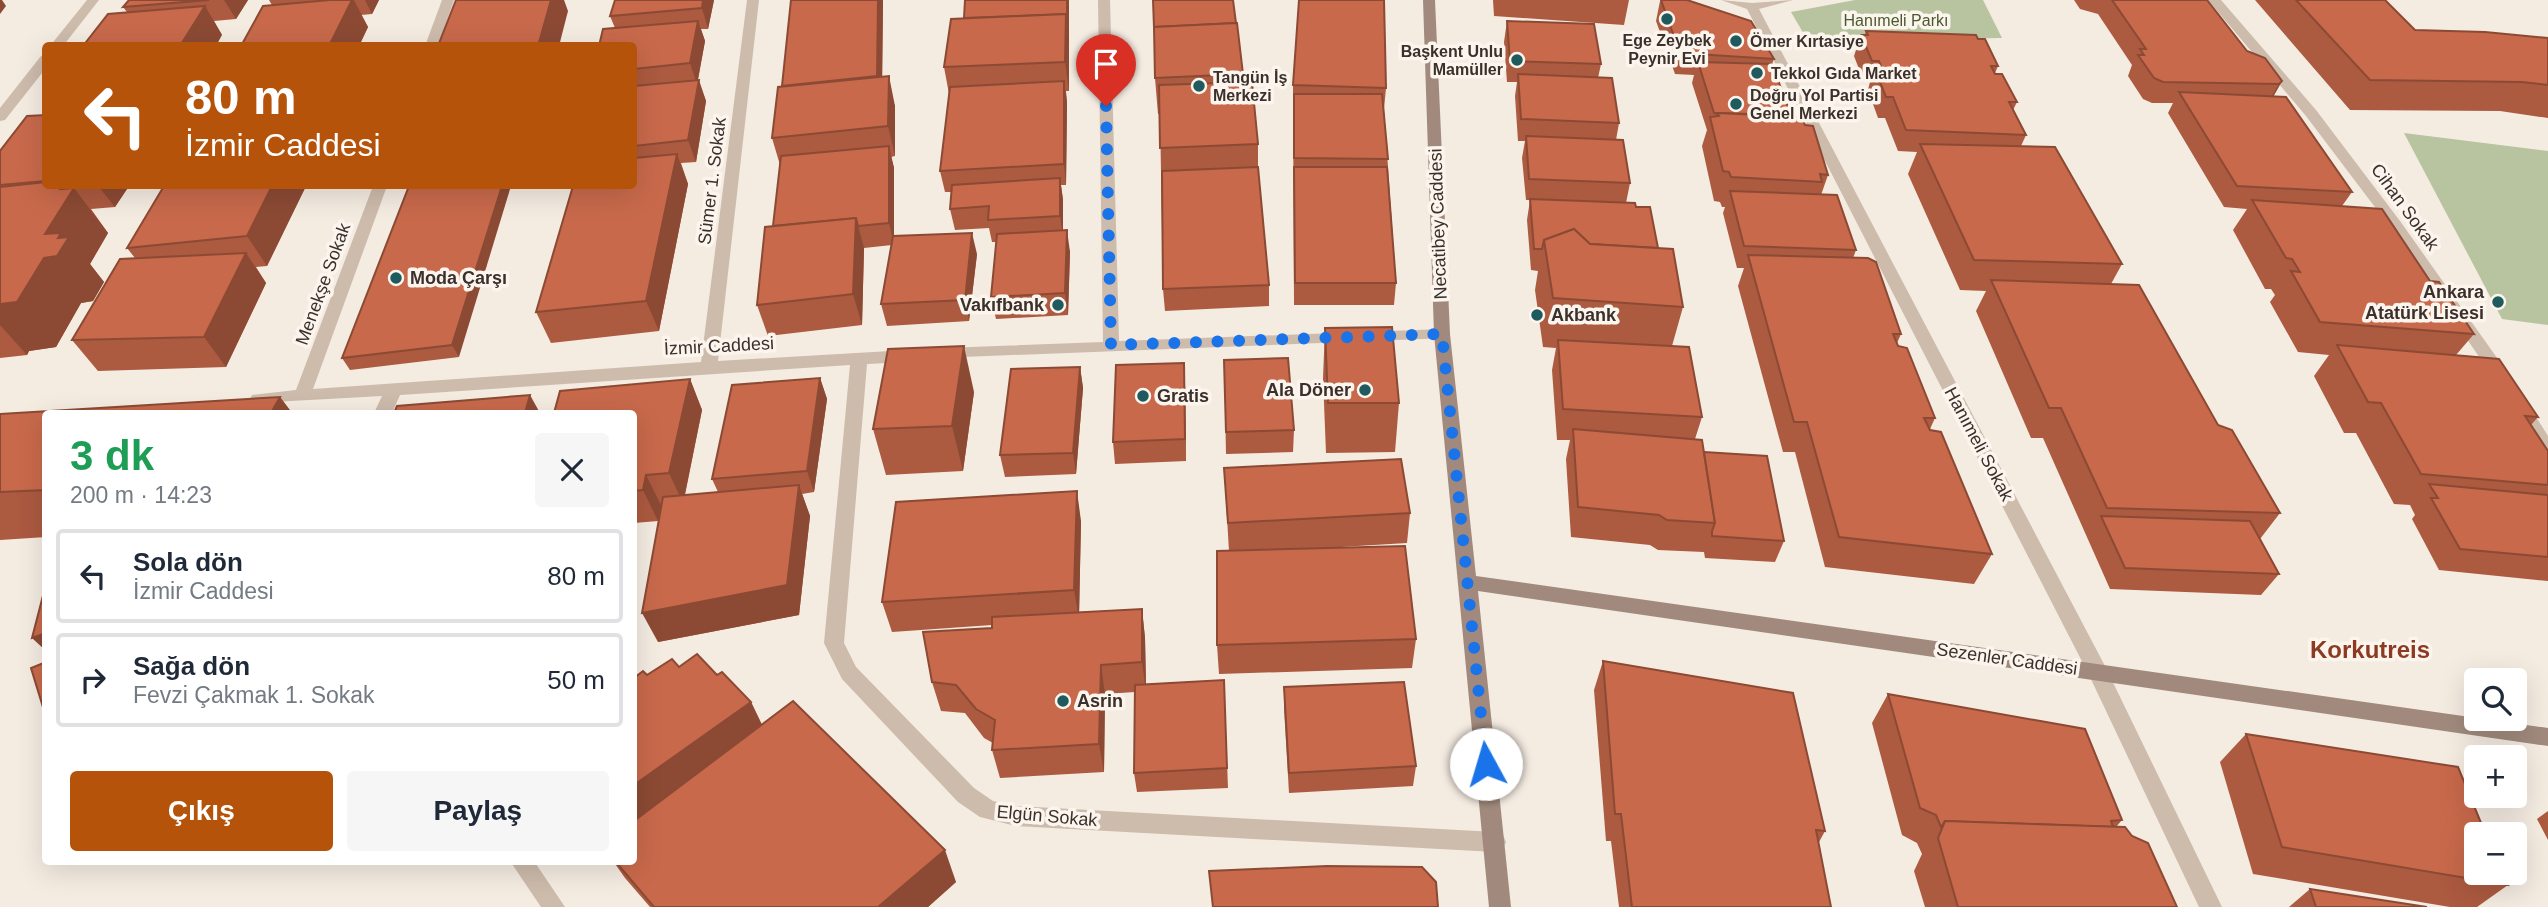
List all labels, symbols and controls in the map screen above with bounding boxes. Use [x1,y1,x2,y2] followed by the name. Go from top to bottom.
[1659,11,1675,27] marker: Ege Zeybek Peynir Evi
[1844,12,1948,29] park label: Hanımeli Parkı
[1623,32,1712,67] place label: Ege Zeybek Peynir Evi
[1750,32,1864,50] place label: Ömer Kırtasiye
[1728,33,1744,49] marker: Ömer Kırtasiye
[1076,34,1136,106] pin
[1401,43,1503,78] place label: Başkent Unlu Mamüller
[1087,45,1125,83] icon: arrive
[1509,52,1525,68] marker: Başkent Unlu Mamüller
[1749,65,1765,81] marker: Tekkol Gıda Market
[1771,65,1917,82] place label: Tekkol Gıda Market
[1213,69,1287,104] place label: Tangün İş Merkezi
[70,70,161,161] icon: left
[185,70,297,124] text: 80 m
[1191,78,1207,94] marker: Tangün İş Merkezi
[1750,87,1878,122] place label: Doğru Yol Partisi Genel Merkezi
[1728,96,1744,112] marker: Doğru Yol Partisi Genel Merkezi
[694,115,730,246] street label: Sümer 1. Sokak
[185,127,381,163] text: İzmir Caddesi
[1425,148,1451,300] street label: Necatibey Caddesi
[2367,160,2444,255] street label: Cihan Sokak
[292,219,355,348] street label: Menekşe Sokak
[410,268,507,288] place label: Moda Çarşı
[388,270,404,286] marker: Moda Çarşı
[2365,282,2485,323] place label: Ankara Atatürk Lisesi
[2490,294,2506,310] marker: Ankara Atatürk Lisesi
[960,295,1045,315] place label: Vakıfbank
[1050,297,1066,313] marker: Vakıfbank
[1551,305,1617,325] place label: Akbank
[1529,307,1545,323] marker: Akbank
[664,333,774,359] street label: İzmir Caddesi
[1266,380,1351,400] place label: Ala Döner
[1357,382,1373,398] marker: Ala Döner
[1941,384,2018,505] street label: Hanımeli Sokak
[1157,386,1209,406] place label: Gratis
[1135,388,1151,404] marker: Gratis
[70,432,154,479] text: 3 dk
[535,433,609,507] button: close
[70,482,212,508] text: 200 m · 14:23
[133,547,243,577] text: Sola dön
[74,557,112,595] icon: left
[547,561,605,591] text: 80 m
[133,578,274,604] text: İzmir Caddesi
[2310,636,2430,663] district label: Korkutreis
[1935,639,2079,679] street label: Sezenler Caddesi
[133,651,250,681] text: Sağa dön
[74,661,112,699] icon: right
[547,665,605,695] text: 50 m
[2464,668,2527,885] map controls
[2464,668,2527,731] button: search
[133,682,375,708] text: Fevzi Çakmak 1. Sokak
[1077,691,1123,711] place label: Asrin
[1055,693,1071,709] marker: Asrin
[1449,727,1523,801] position arrow
[2464,745,2527,808] button: +
[70,771,333,851] button: Çıkış
[347,771,609,851] button: Paylaş
[996,802,1099,830] street label: Elgün Sokak
[2464,822,2527,885] button: −

